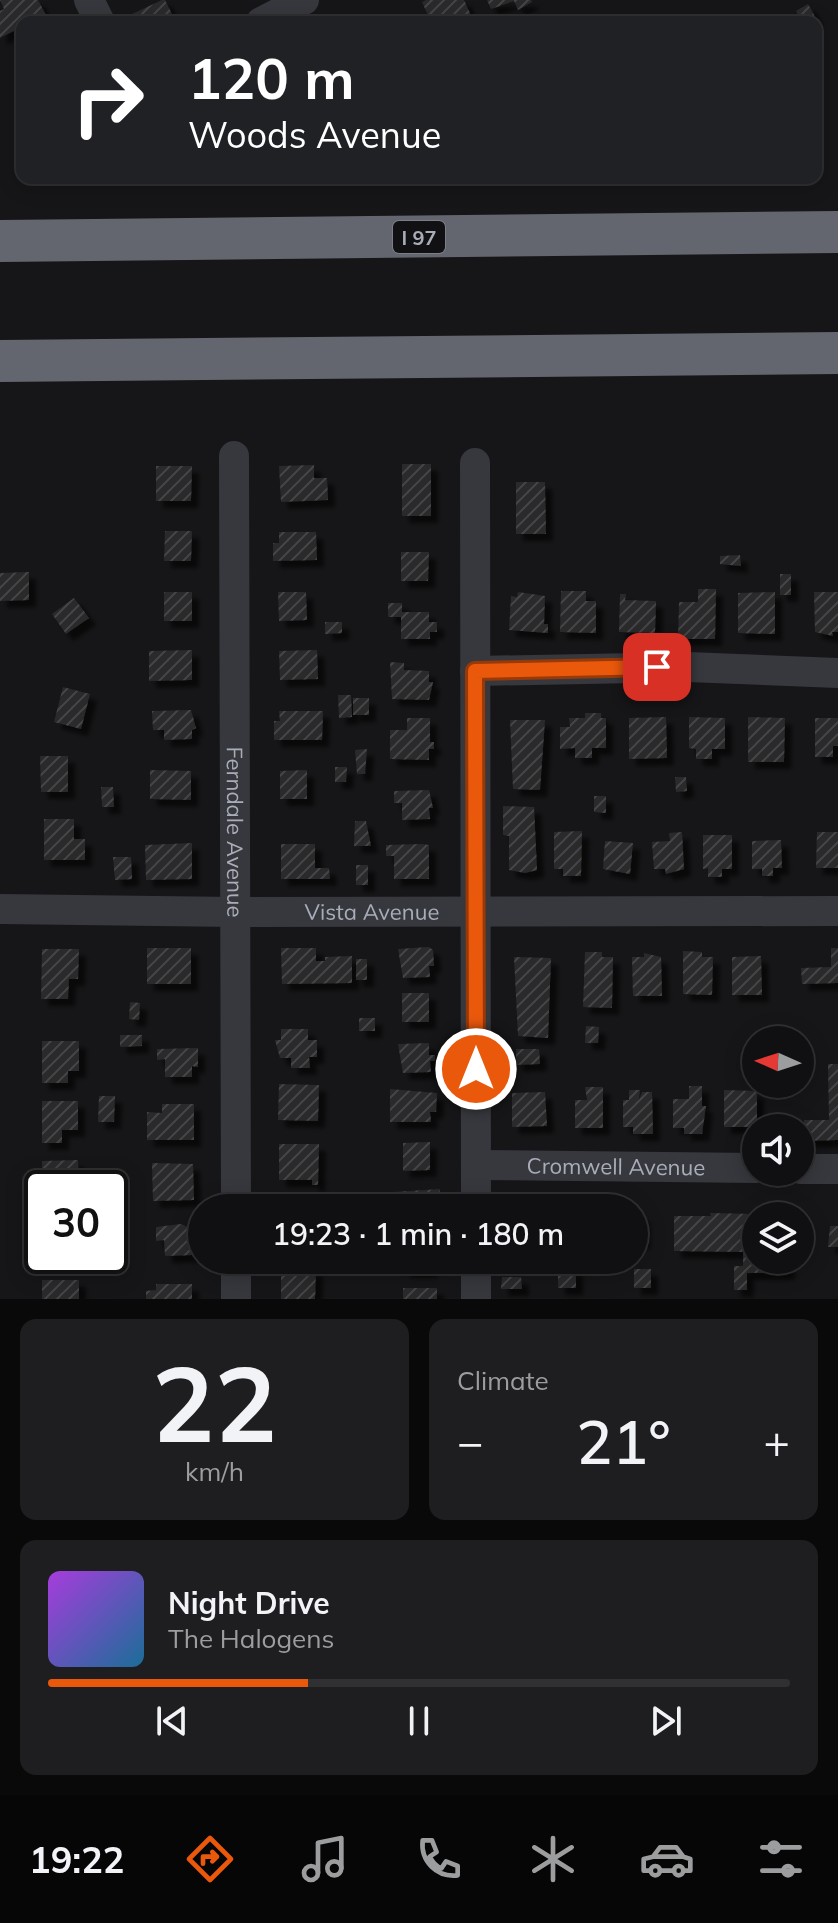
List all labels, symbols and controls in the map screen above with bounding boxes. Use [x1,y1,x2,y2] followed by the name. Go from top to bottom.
[188,43,355,113] text: 120 m
[56,48,160,152] icon: right
[188,112,441,157] text: Woods Avenue
[393,221,445,253] road number: I 97
[623,633,691,701] pin
[635,645,679,689] icon: arrive
[221,747,249,917] street label: Ferndale Avenue
[305,898,439,926] street label: Vista Avenue
[742,1026,814,1098] north arrow
[742,1026,814,1274] map controls
[434,1027,518,1111] position arrow
[742,1114,814,1186] button: sound
[527,1152,705,1181] street label: Cromwell Avenue
[24,1170,128,1274] speed limit sign: 30
[742,1202,814,1274] button: layers
[272,1215,564,1253] text: 19:23 · 1 min · 180 m
[152,1337,277,1468] text: 22
[457,1364,549,1397] text: Climate
[576,1404,671,1479] text: 21°
[457,1414,483,1469] text: −
[764,1414,790,1469] text: +
[185,1455,244,1488] text: km/h
[168,1584,330,1622] text: Night Drive
[168,1622,334,1655] text: The Halogens
[150,1699,194,1743] icon: previous
[397,1699,441,1743] icon: pause
[644,1699,688,1743] icon: next
[182,1831,238,1887] icon: directions
[297,1831,353,1887] icon: music
[411,1831,467,1887] icon: phone
[525,1831,581,1887] icon: climate
[639,1831,695,1887] icon: car
[753,1831,809,1887] icon: filters
[29,1837,124,1882] text: 19:22

